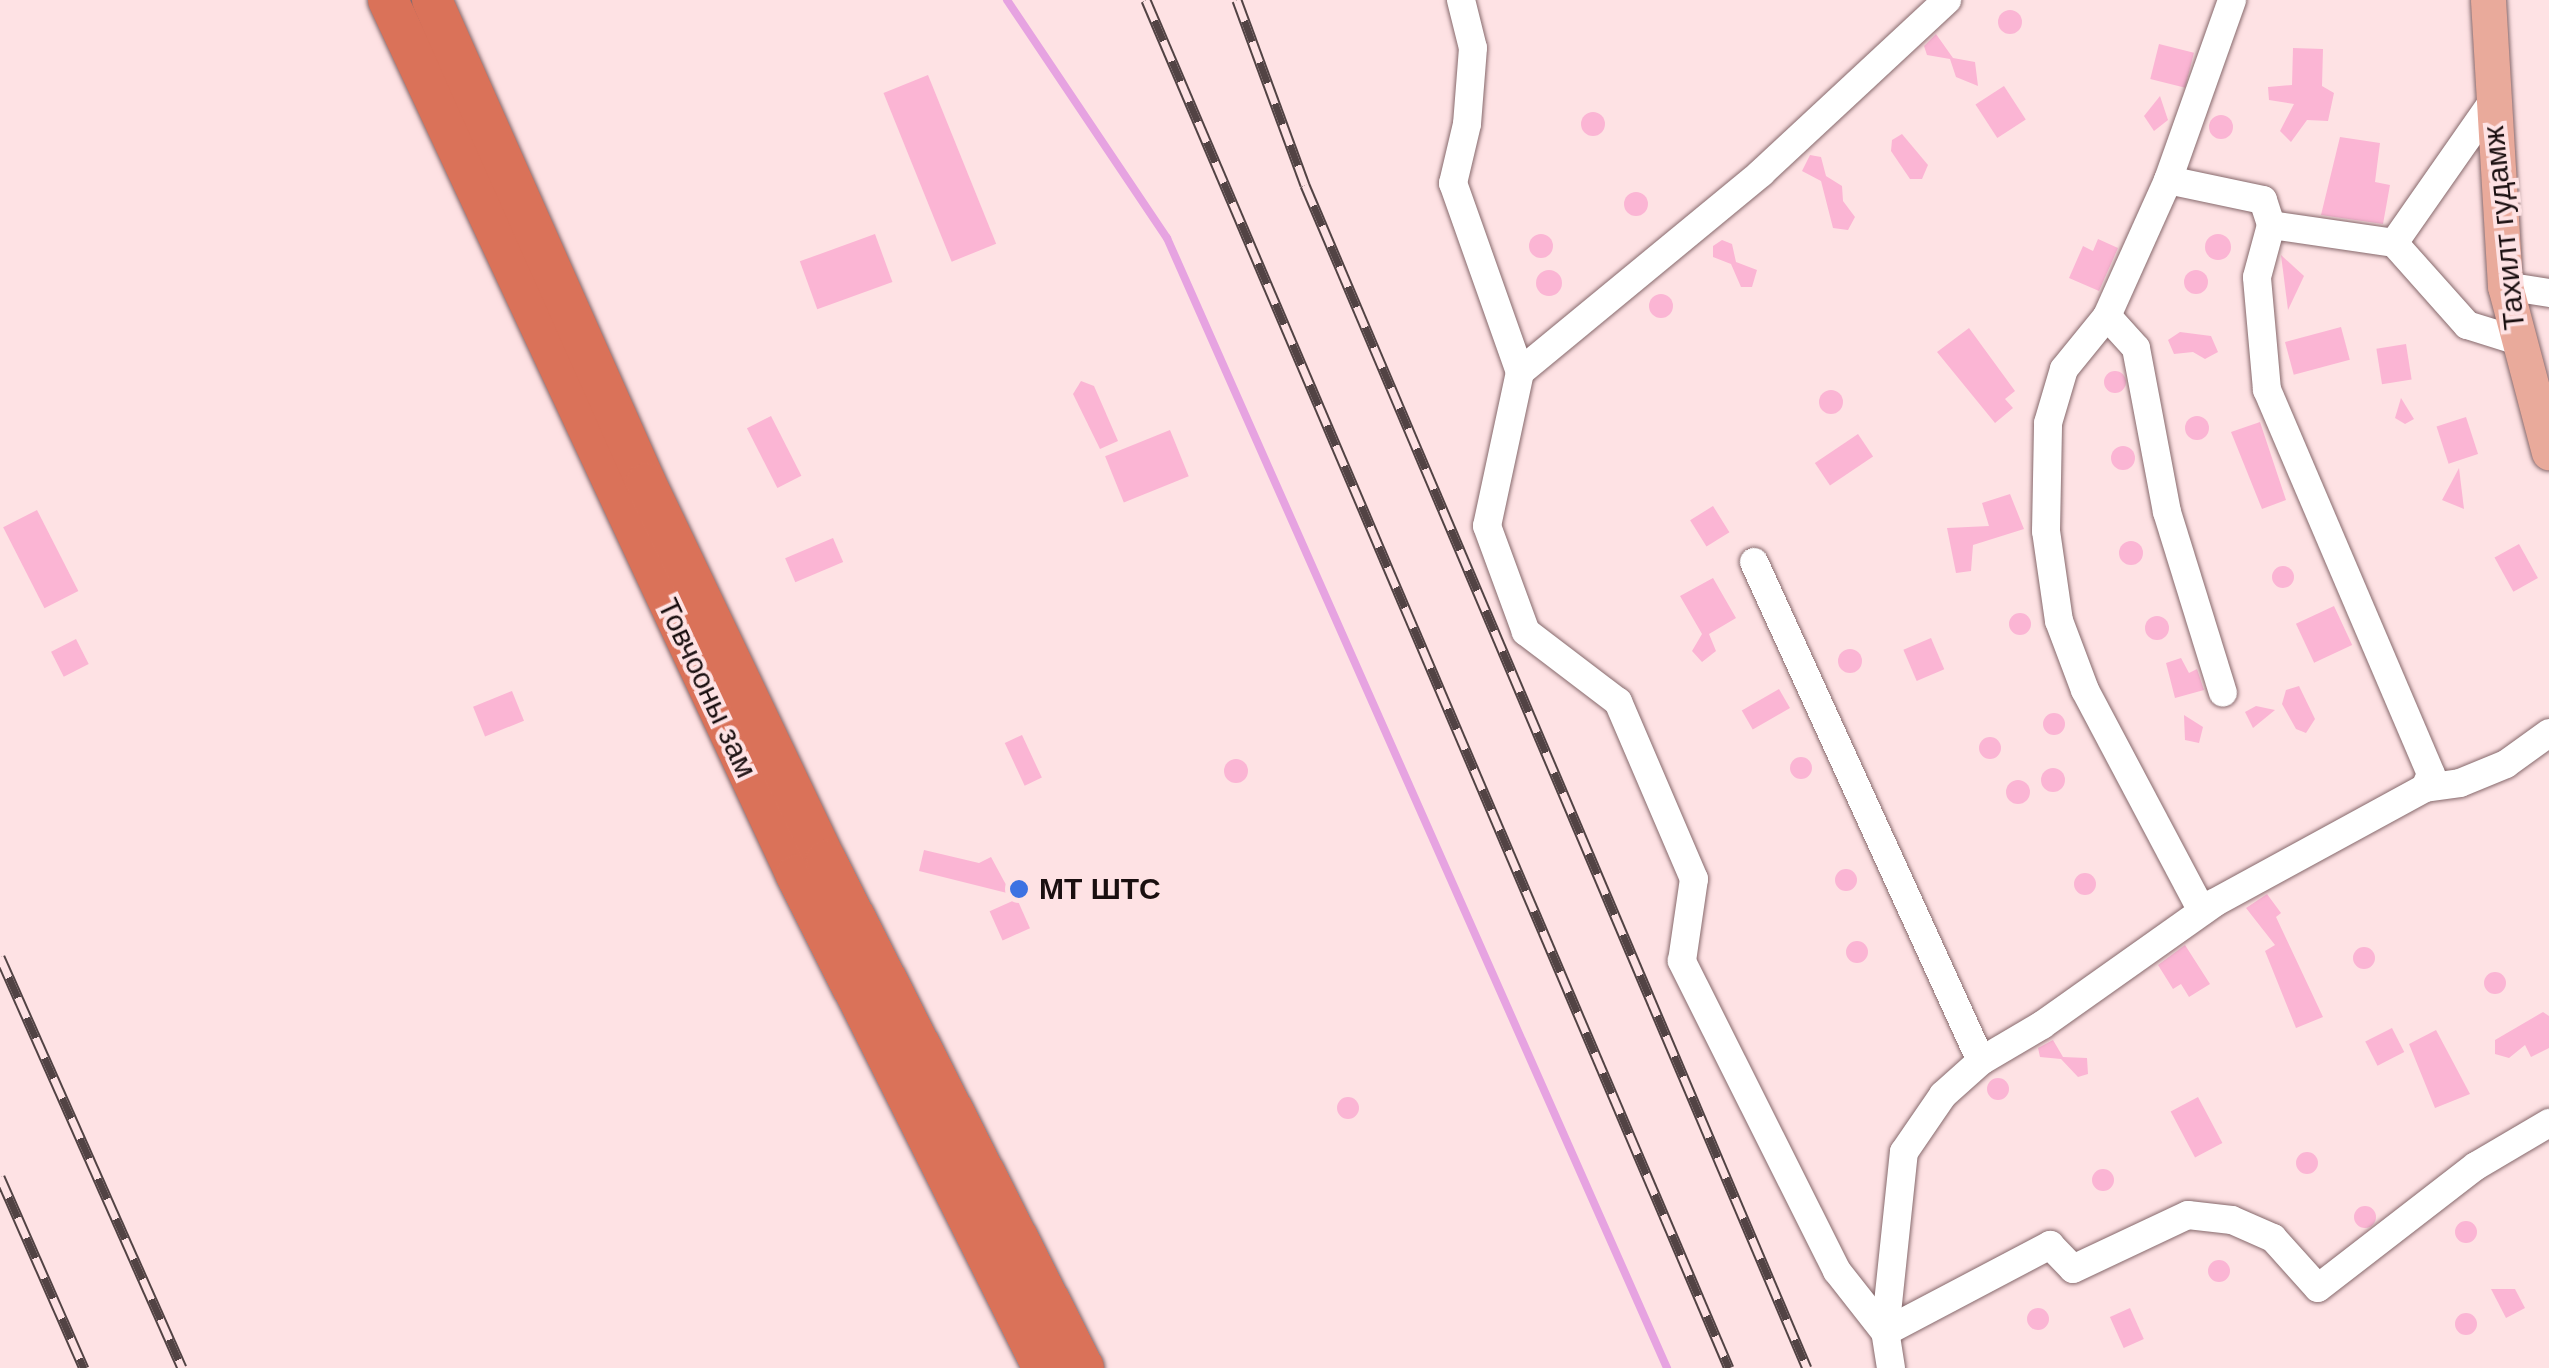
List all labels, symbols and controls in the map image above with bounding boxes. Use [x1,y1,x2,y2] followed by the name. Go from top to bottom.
[2475,124,2533,332] street label: Тахилт гудамж
[650,593,764,783] street label: Товчооны зам
[1039,871,1161,907] place label: MT ШТС
[1008,878,1030,900] marker: MT ШТС

